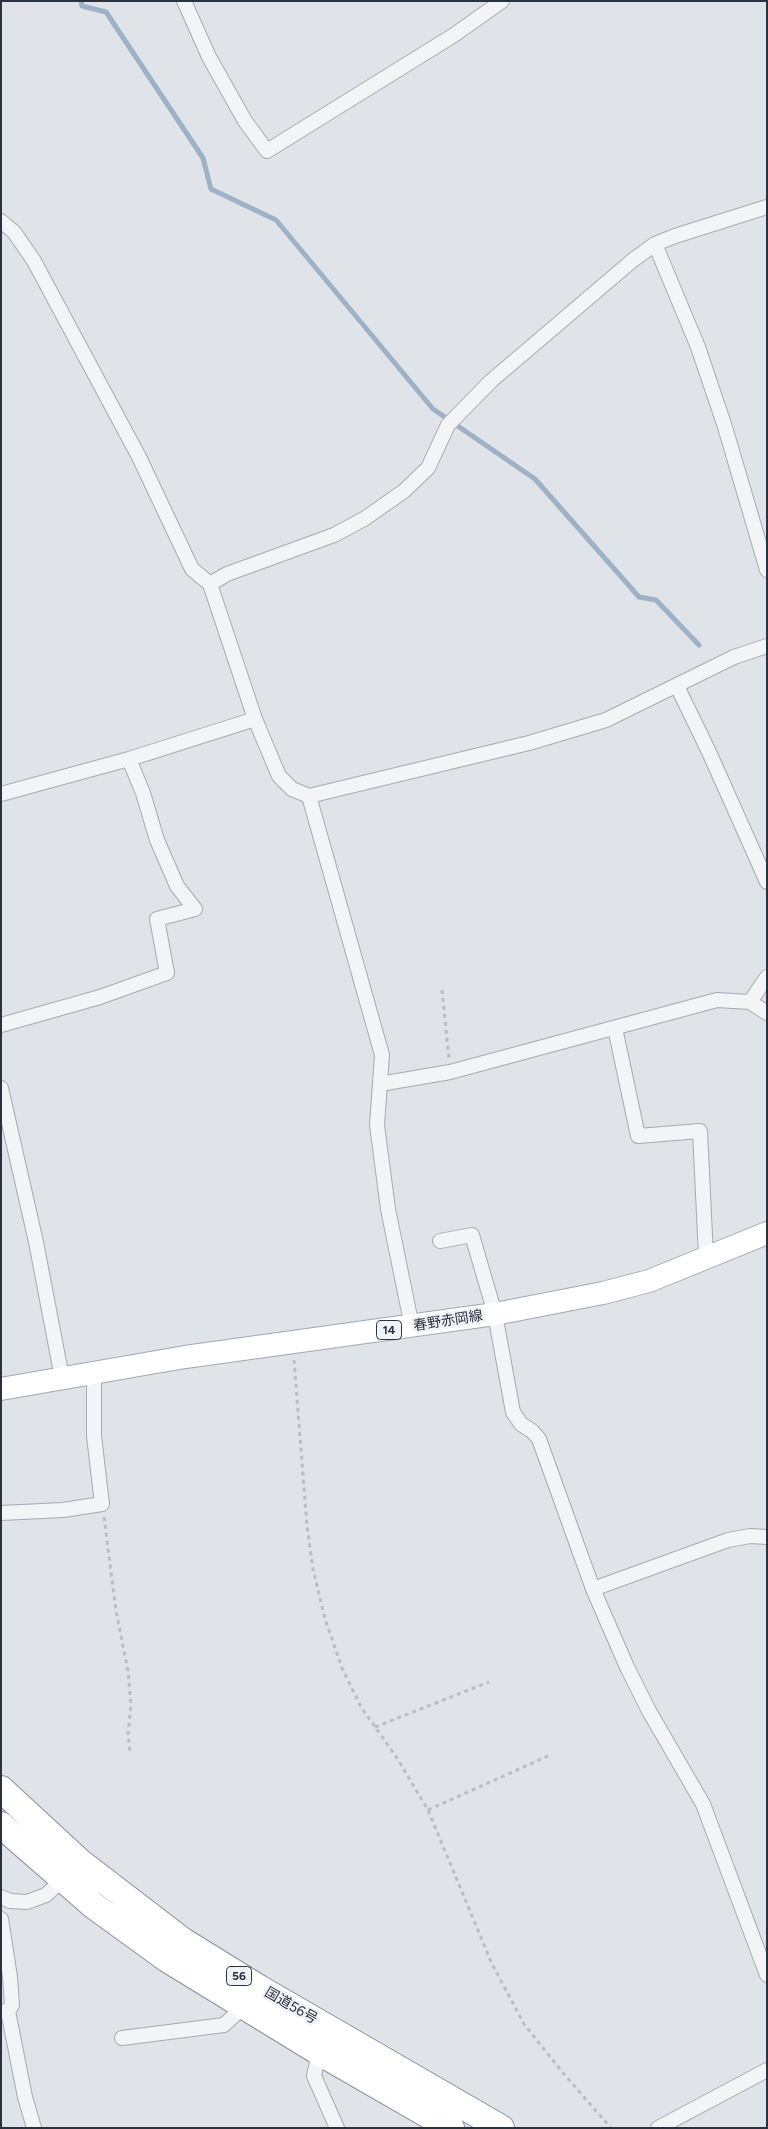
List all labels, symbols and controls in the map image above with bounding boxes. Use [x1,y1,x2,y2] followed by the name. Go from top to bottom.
[412,1307,484,1335] street label: 春野赤岡線
[376,1320,402,1340] road number: 14
[226,1966,252,1985] road number: 56
[262,1984,320,2028] street label: 国道56号

